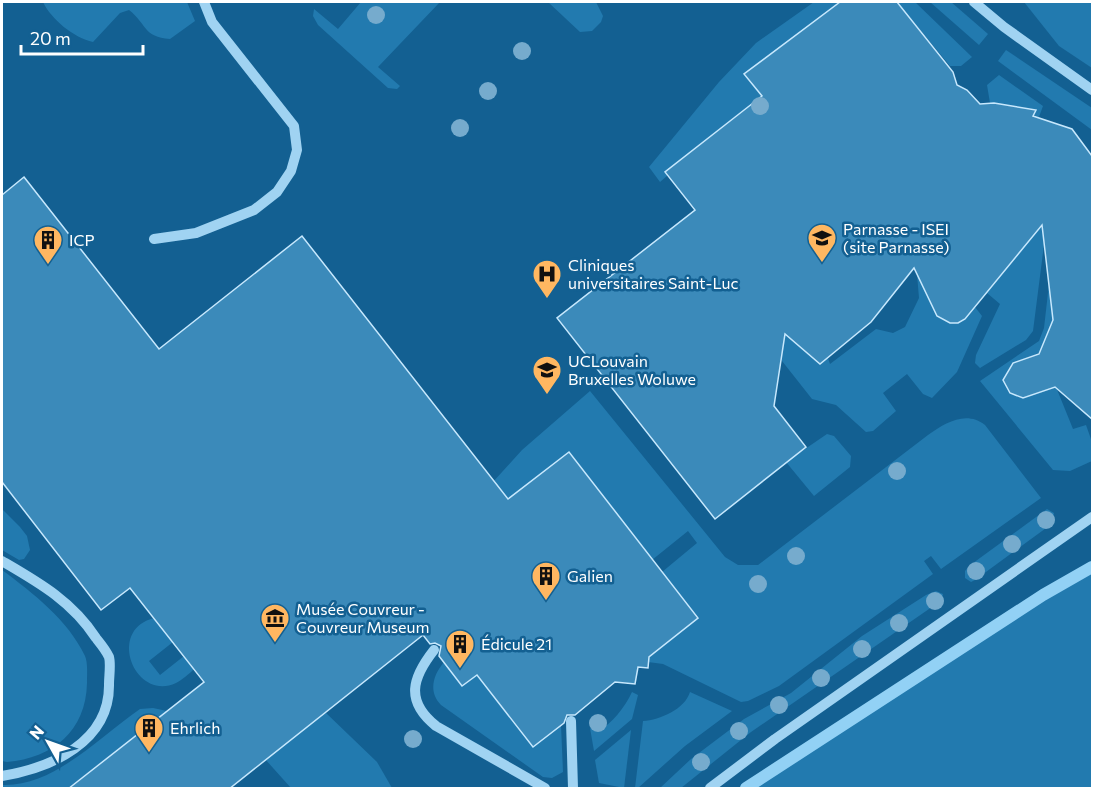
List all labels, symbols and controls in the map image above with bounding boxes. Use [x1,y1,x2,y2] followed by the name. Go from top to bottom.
[21,18,142,56] scale bar
[30,27,71,49] text: 20 m
[843,219,949,256] place label: Parnasse - ISEI (site Parnasse)
[806,222,838,264] school or university icon: Parnasse - ISEI (site Parnasse)
[32,224,64,266] building icon: ICP
[69,230,94,249] place label: ICP
[568,255,738,292] place label: Cliniques universitaires Saint-Luc
[531,258,563,300] hospital icon: Cliniques universitaires Saint-Luc
[568,351,696,388] place label: UCLouvain Bruxelles Woluwe
[531,354,563,396] school or university icon: UCLouvain Bruxelles Woluwe
[530,560,562,602] building icon: Galien
[567,566,613,585] place label: Galien
[296,599,429,636] place label: Musée Couvreur - Couvreur Museum
[259,602,291,644] museum icon: Musée Couvreur - Couvreur Museum
[444,628,476,670] building icon: Édicule 21
[481,634,552,653] place label: Édicule 21
[18,712,78,772] north arrow
[133,712,165,754] building icon: Ehrlich
[170,718,220,737] place label: Ehrlich
[25,721,47,743] text: N

